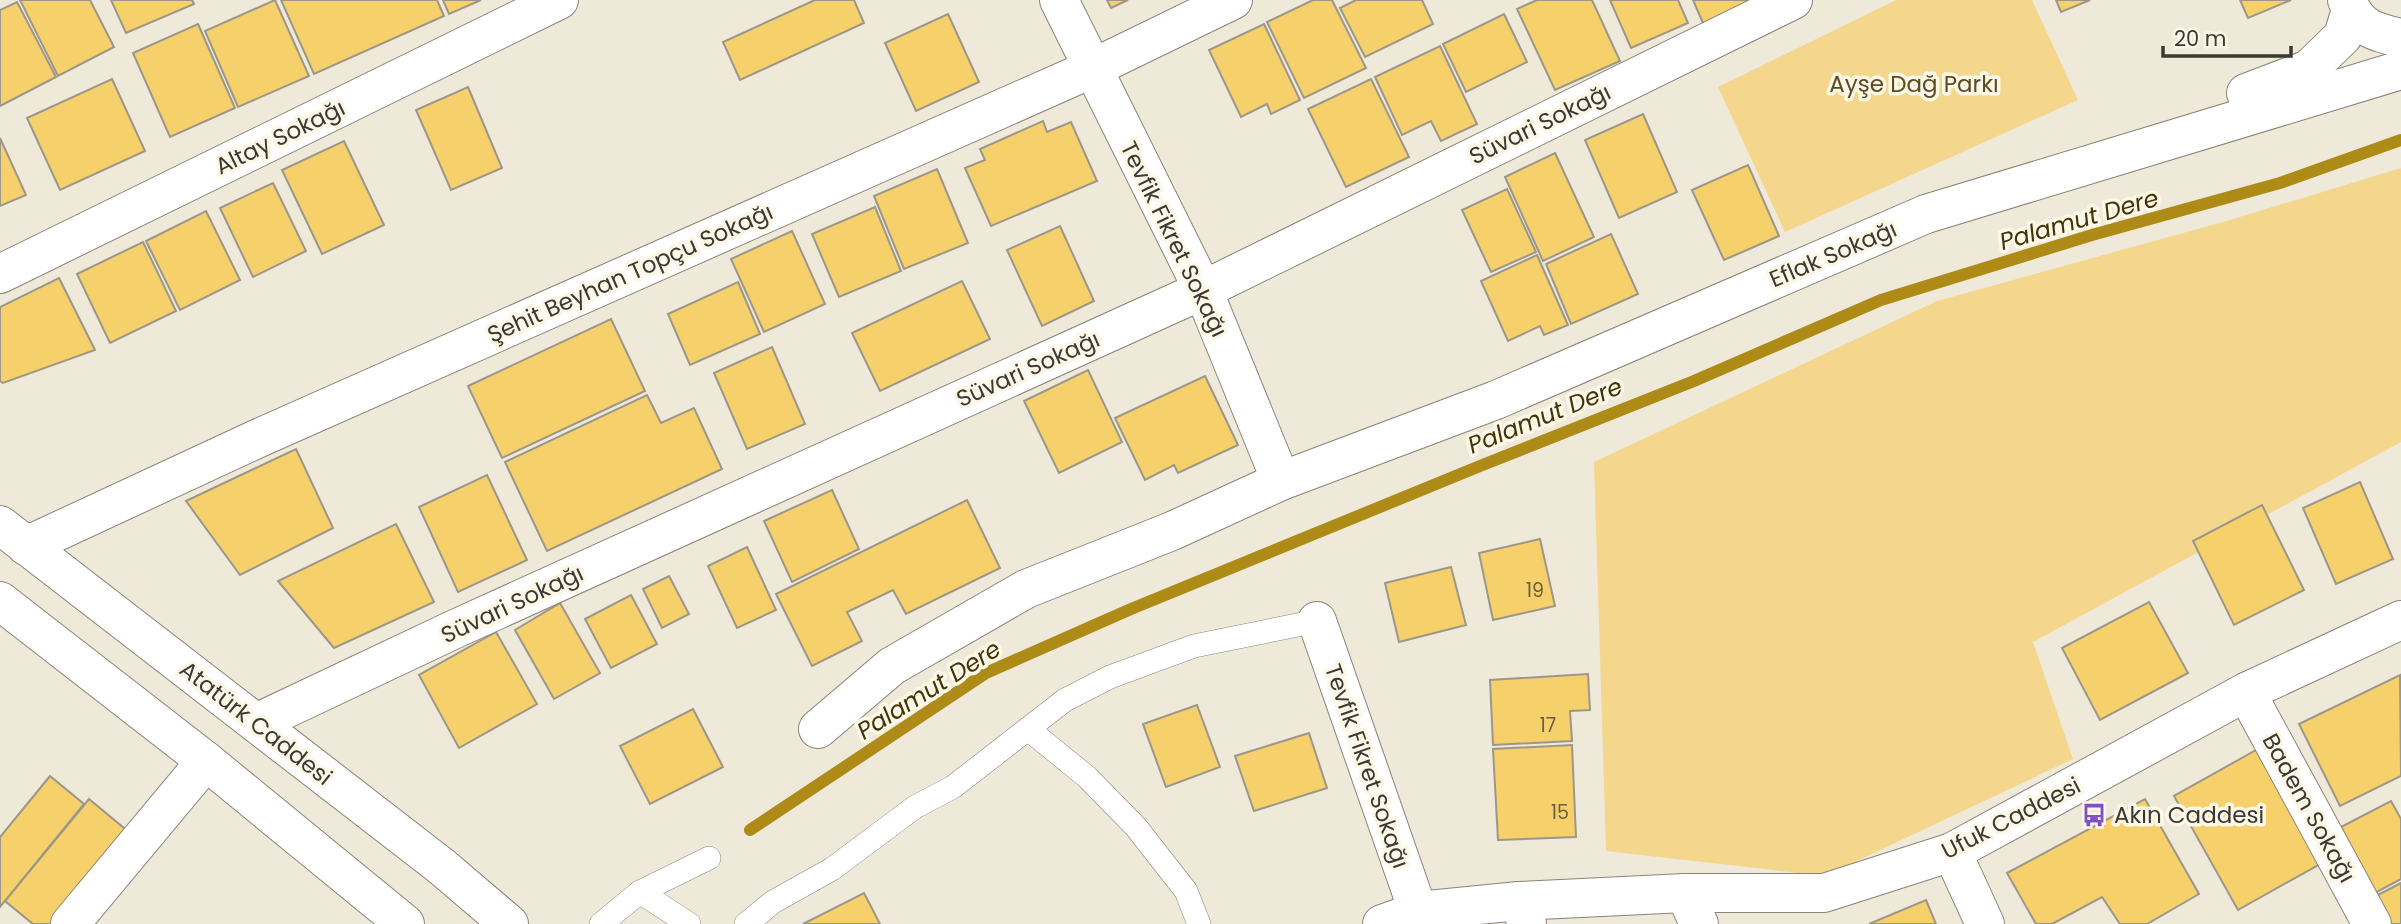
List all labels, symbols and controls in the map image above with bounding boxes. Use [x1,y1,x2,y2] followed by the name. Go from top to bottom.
[2163,14,2291,58] scale bar
[2174,24,2227,53] text: 20 m
[1829,68,1999,100] park label: Ayşe Dağ Parkı
[1464,76,1616,172] street label: Süvari Sokağı
[210,92,350,182] street label: Altay Sokağı
[1113,136,1235,342] street label: Tevfik Fikret Sokağı
[1996,181,2162,258] water label: Palamut Dere
[482,195,778,351] street label: Şehit Beyhan Topçu Sokağı
[1764,213,1902,295] street label: Eflak Sokağı
[951,323,1105,415] street label: Süvari Sokağı
[1463,369,1627,462] water label: Palamut Dere
[436,557,588,651] street label: Süvari Sokağı
[1526,577,1544,604] house number: 19
[850,632,1007,747] water label: Palamut Dere
[173,653,339,793] street label: Atatürk Caddesi
[1317,660,1417,872] street label: Tevfik Fikret Sokağı
[1540,712,1556,739] house number: 17
[2255,728,2363,888] street label: Badem Sokağı
[1936,769,2086,867] street label: Ufuk Caddesi
[1551,799,1569,826] house number: 15
[2114,799,2264,831] place label: Akın Caddesi
[2080,801,2108,829] bus stop icon: Akın Caddesi

